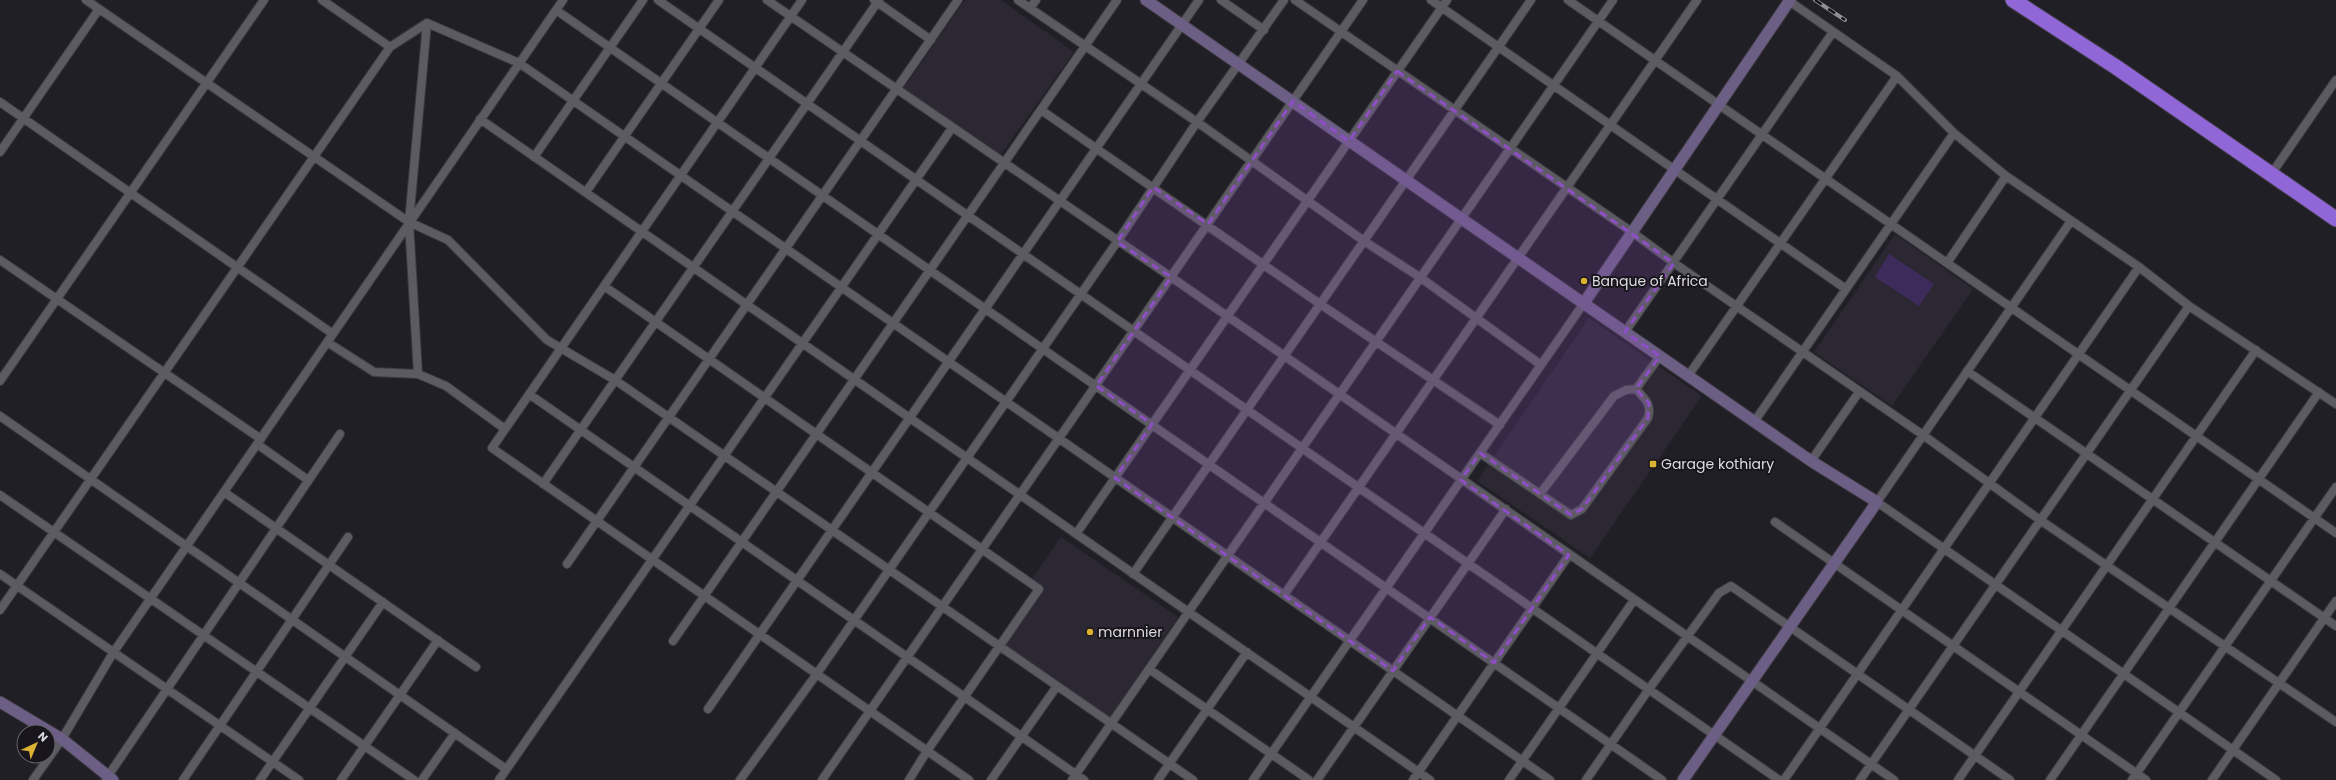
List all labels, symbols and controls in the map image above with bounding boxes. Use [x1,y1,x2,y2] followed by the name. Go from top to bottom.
[1592,271,1708,291] place label: Banque of Africa
[1579,276,1589,286] marker: Banque of Africa
[1661,454,1774,474] place label: Garage kothiary
[1648,459,1658,469] marker: Garage kothiary
[1098,622,1162,642] place label: marnnier
[1085,627,1095,637] marker: marnnier
[16,724,56,764] north arrow
[34,728,51,745] text: N

